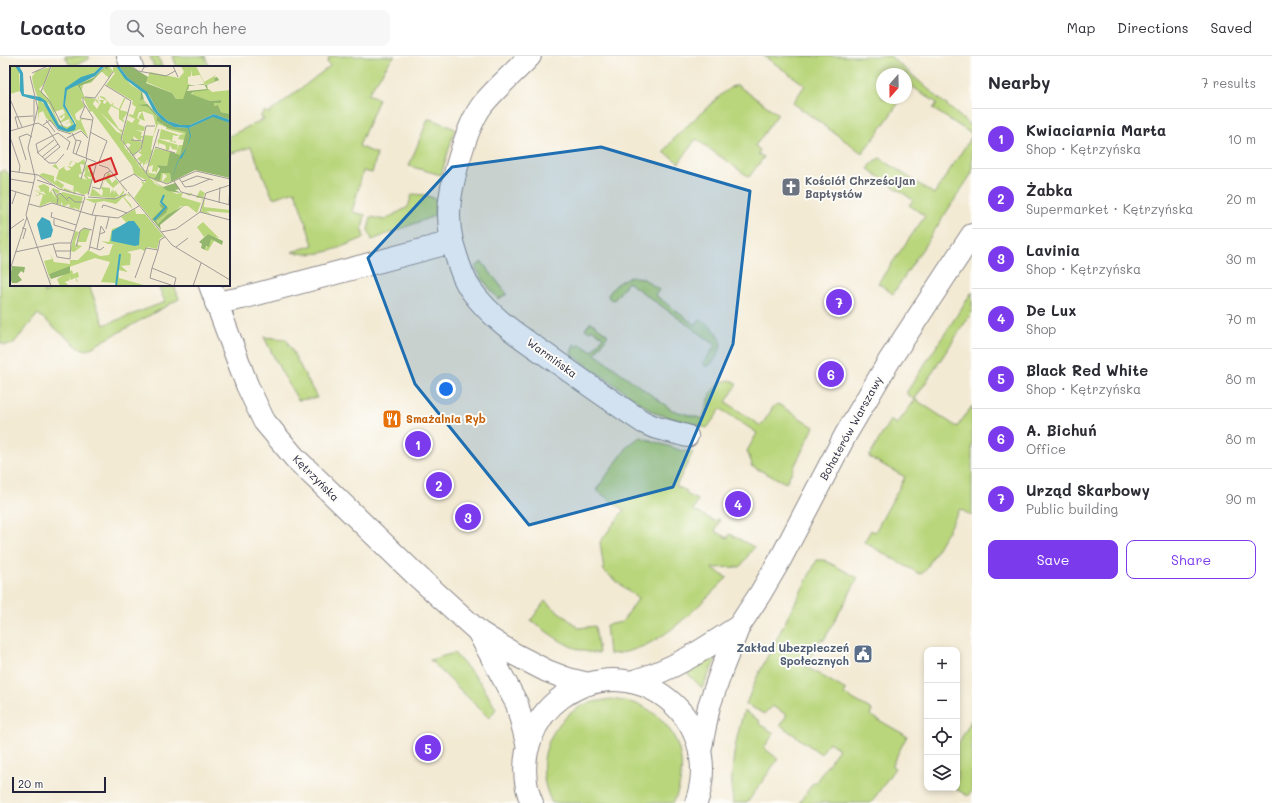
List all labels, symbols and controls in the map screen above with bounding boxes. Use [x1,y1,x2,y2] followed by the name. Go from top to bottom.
[110,10,390,46] search box
[20,15,86,40] text: Locato
[124,17,146,39] icon: search
[156,18,247,38] text: Search here
[1067,18,1095,37] text: Map
[1117,18,1188,37] text: Directions
[1210,18,1252,37] text: Saved
[10,66,230,286] inset map
[876,68,912,104] north arrow
[988,71,1050,93] text: Nearby
[1201,74,1256,91] text: 7 results
[1026,120,1166,140] text: Kwiaciarnia Marta
[998,130,1004,147] text: 1
[1228,130,1256,147] text: 10 m
[1026,140,1141,157] text: Shop · Kętrzyńska
[805,173,915,201] place label: Kościół Chrześcijan Baptystów
[780,176,802,198] church icon: Kościół Chrześcijan Baptystów
[1026,180,1073,200] text: Żabka
[997,190,1005,207] text: 2
[1226,190,1256,207] text: 20 m
[1026,200,1193,217] text: Supermarket · Kętrzyńska
[1026,240,1080,260] text: Lavinia
[997,250,1005,267] text: 3
[1226,250,1256,267] text: 30 m
[1026,260,1141,277] text: Shop · Kętrzyńska
[826,287,852,317] pin: 7
[1026,300,1076,320] text: De Lux
[997,310,1005,327] text: 4
[1226,310,1256,327] text: 70 m
[1026,320,1056,337] text: Shop
[524,334,580,381] street label: Warmińska
[818,359,844,389] pin: 6
[1026,360,1148,380] text: Black Red White
[997,370,1005,387] text: 5
[1226,370,1256,387] text: 80 m
[816,373,886,482] street label: Bohaterów Warszawy
[436,379,456,399] your location
[1026,380,1141,397] text: Shop · Kętrzyńska
[381,408,403,430] restaurant icon: Smażalnia Ryb
[406,411,486,426] place label: Smażalnia Ryb
[1026,420,1097,440] text: A. Bichuń
[405,429,431,459] pin: 1
[997,430,1005,447] text: 6
[1226,430,1256,447] text: 80 m
[1026,440,1066,457] text: Office
[290,451,343,504] street label: Kętrzyńska
[426,470,452,500] pin: 2
[1026,480,1150,500] text: Urząd Skarbowy
[725,489,751,519] pin: 4
[997,490,1005,507] text: 7
[1226,490,1256,507] text: 90 m
[1026,500,1118,517] text: Public building
[455,502,481,532] pin: 3
[988,540,1118,579] button: Save
[1126,540,1256,579] button: Share
[737,640,849,668] place label: Zakład Ubezpieczeń Społecznych
[852,643,874,665] public building icon: Zakład Ubezpieczeń Społecznych
[924,647,960,791] map controls
[924,647,960,683] button: +
[924,683,960,719] button: −
[924,719,960,755] button: locate
[415,733,441,763] pin: 5
[924,755,960,791] button: layers
[12,775,106,794] scale bar
[18,776,43,791] text: 20 m

